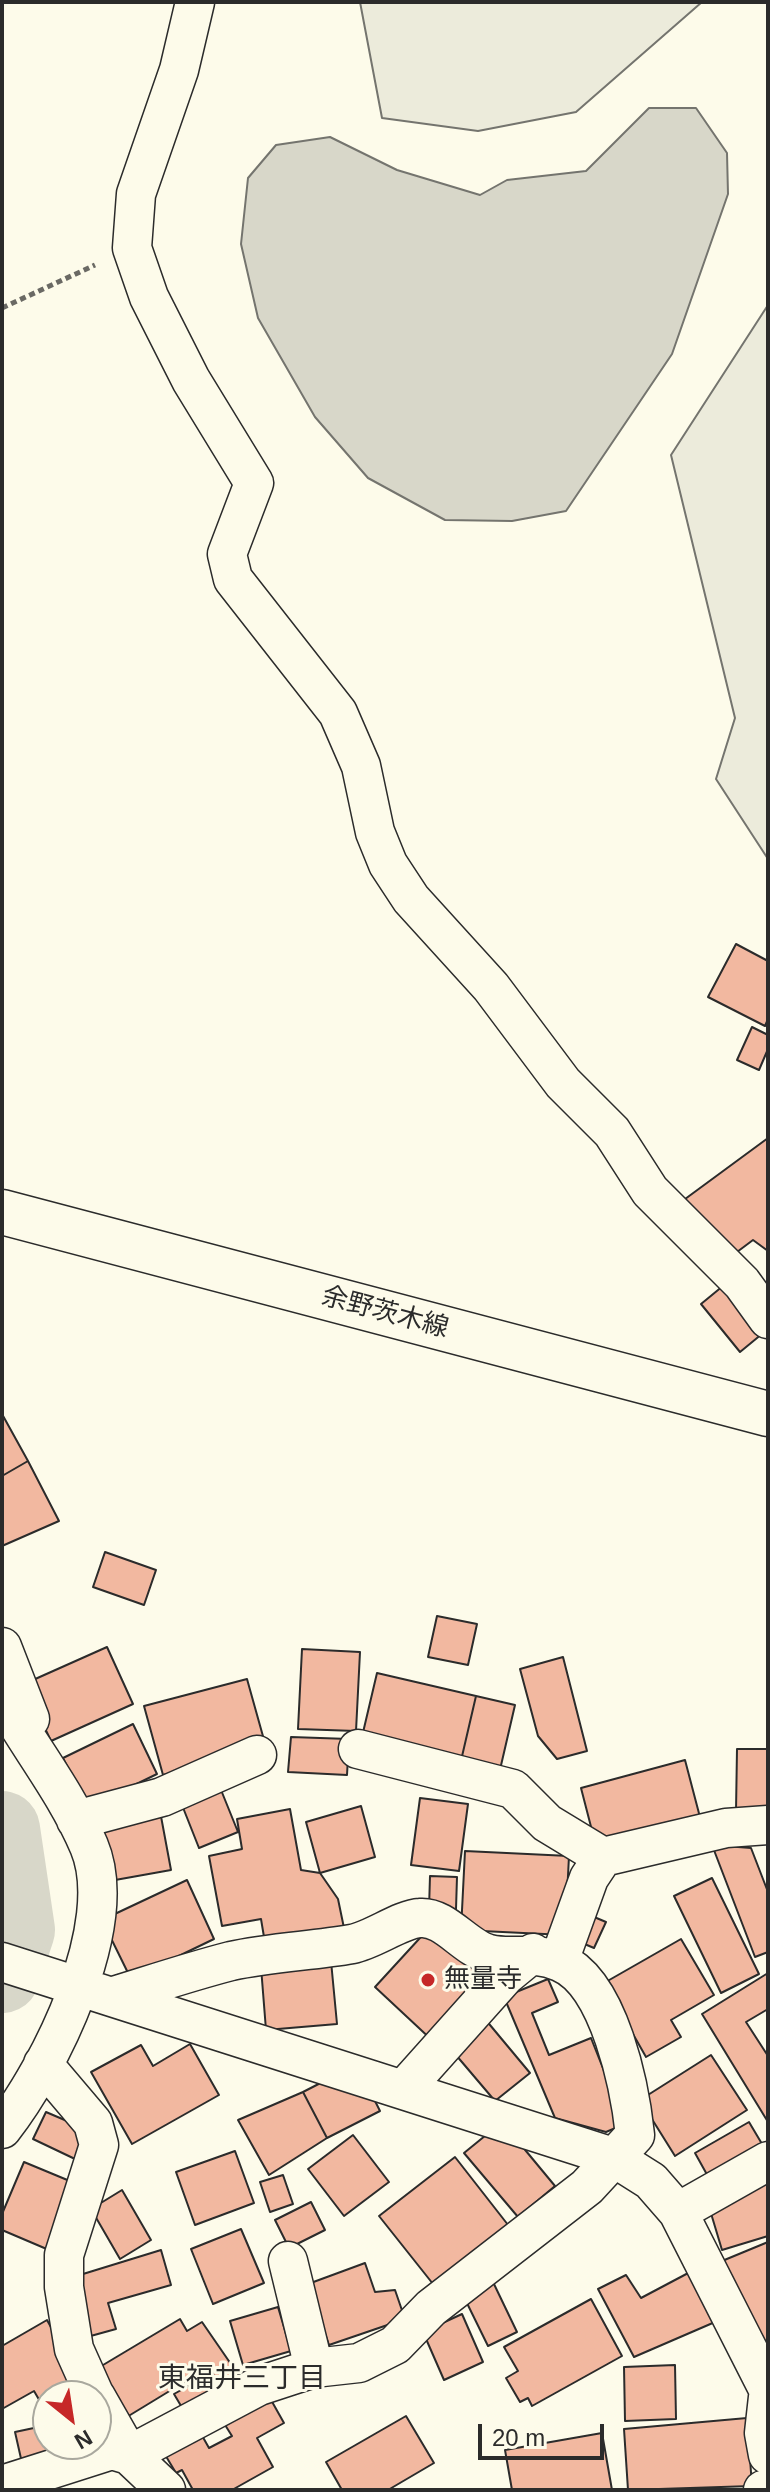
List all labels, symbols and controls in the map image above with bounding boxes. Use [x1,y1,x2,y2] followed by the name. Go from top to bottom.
[318,1281,452,1345] street label: 余野茨木線
[444,1964,522,1996] place label: 無量寺
[419,1971,437,1989] marker: 無量寺
[158,2362,326,2396] district label: 東福井三丁目
[32,2380,112,2460] north arrow
[482,2408,608,2458] scale bar
[492,2424,545,2451] text: 20 m
[70,2425,96,2454] text: N

